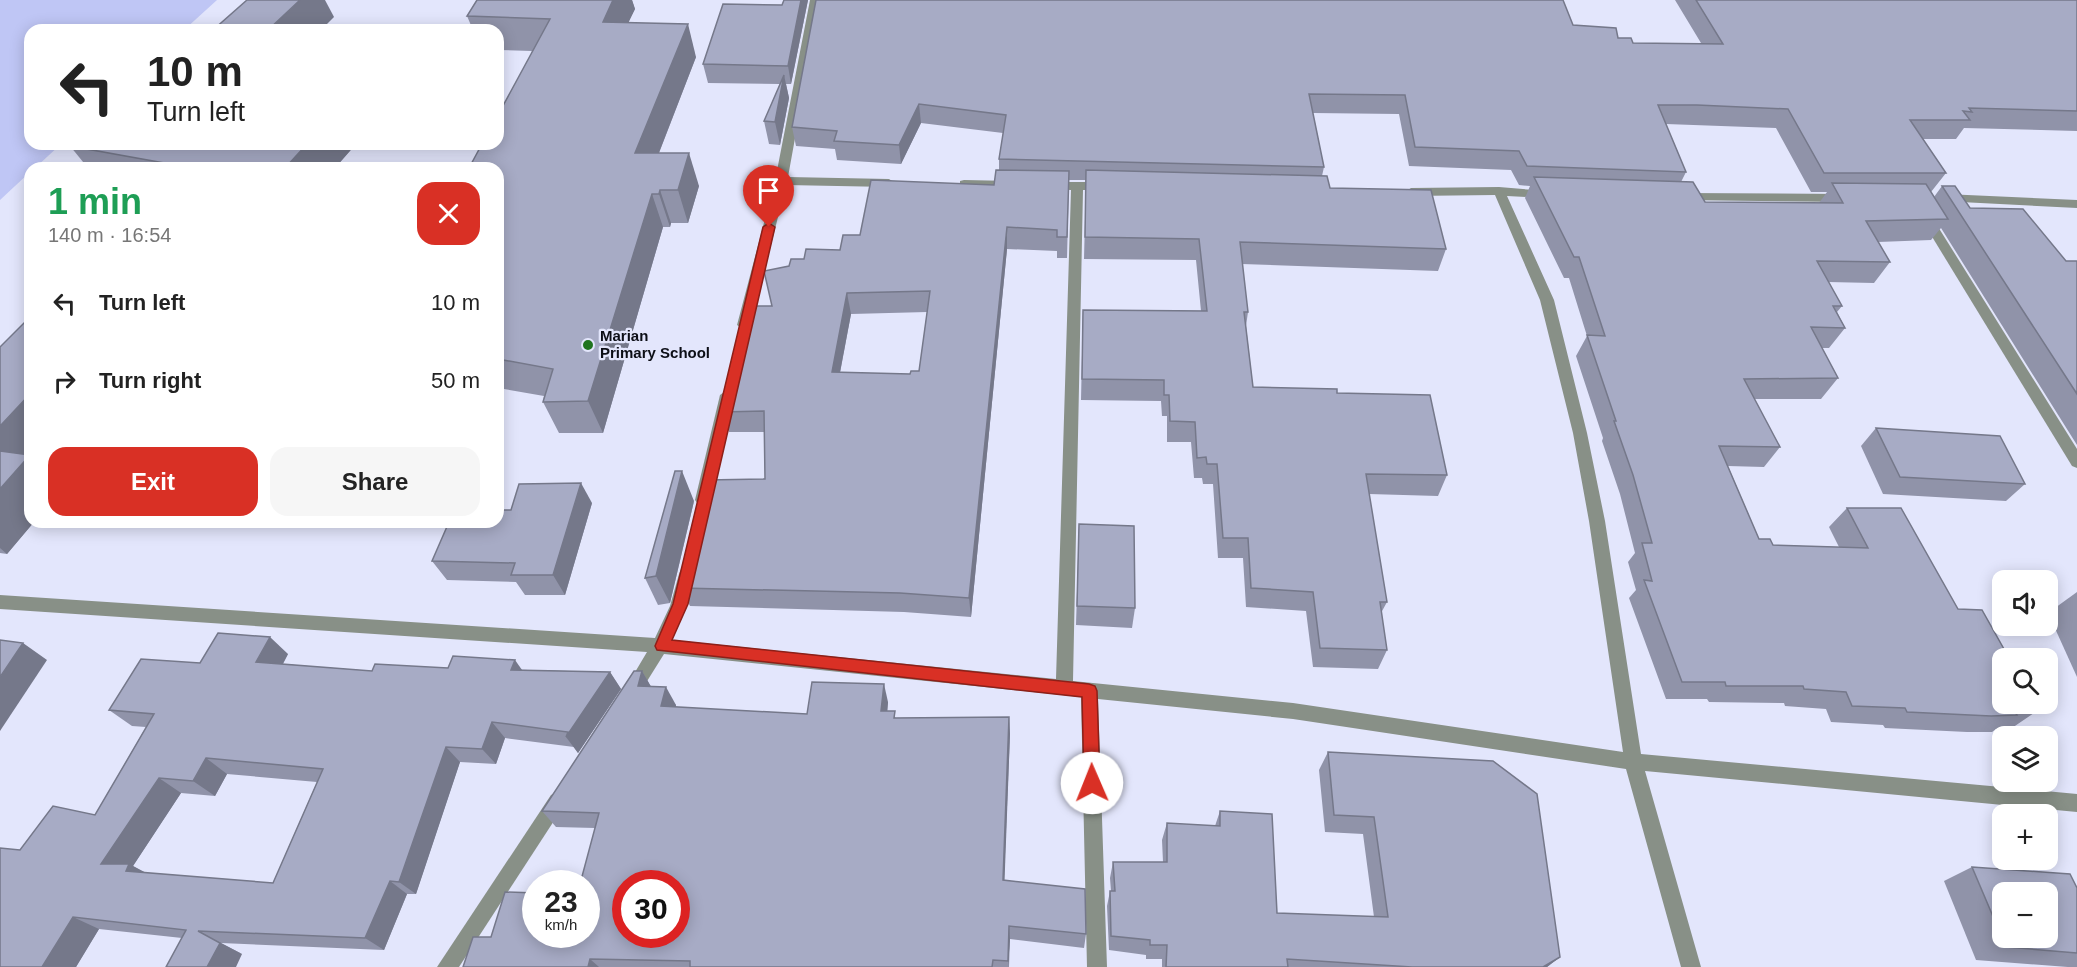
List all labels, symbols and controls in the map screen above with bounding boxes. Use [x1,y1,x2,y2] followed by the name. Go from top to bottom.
[48,48,126,126] icon: left
[147,48,243,95] text: 10 m
[147,97,245,127] text: Turn left
[743,165,794,227] pin
[752,174,785,207] icon: arrive
[48,181,142,222] text: 1 min
[417,182,480,245] button: close
[48,224,171,246] text: 140 m · 16:54
[48,287,81,320] icon: left
[99,290,185,315] text: Turn left
[431,290,480,315] text: 10 m
[600,327,710,361] place label: Marian Primary School
[581,338,595,352] marker: Marian Primary School
[48,365,81,398] icon: right
[99,368,201,393] text: Turn right
[431,368,480,393] text: 50 m
[48,447,258,516] button: Exit
[270,447,480,516] button: Share
[1992,570,2058,948] map controls
[1992,570,2058,636] button: sound
[1992,648,2058,714] button: search
[1992,726,2058,792] button: layers
[1060,751,1124,815] position arrow
[1992,804,2058,870] button: +
[612,870,690,948] speed limit sign: 30
[1992,882,2058,948] button: −
[544,885,578,918] text: 23
[545,916,577,933] text: km/h

